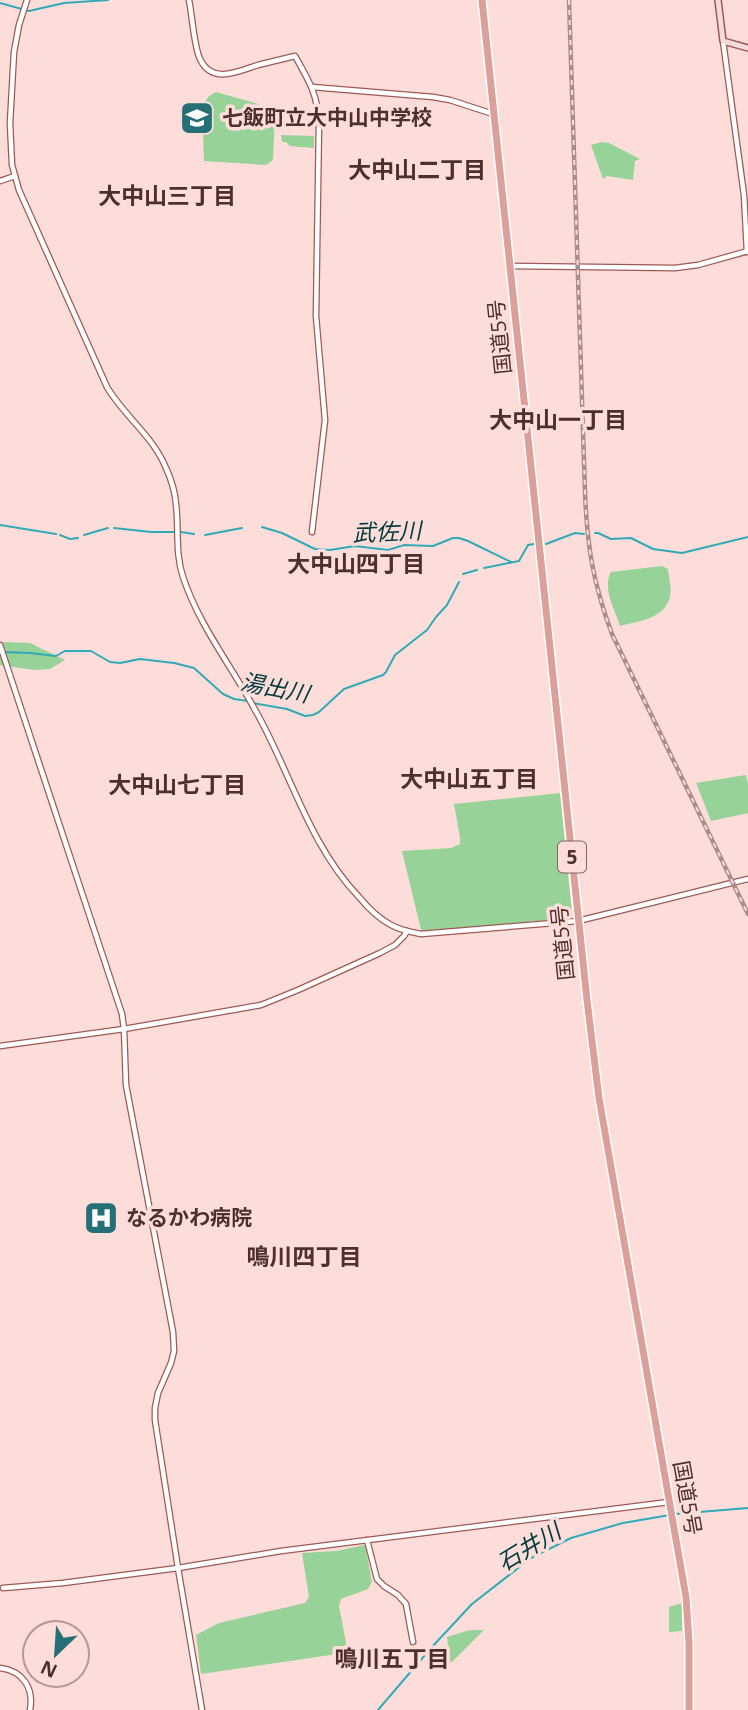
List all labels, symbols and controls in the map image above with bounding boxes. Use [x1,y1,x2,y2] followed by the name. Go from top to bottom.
[178,99,216,137] school or university icon: 七飯町立大中山中学校
[222,103,432,131] place label: 七飯町立大中山中学校
[348,153,486,185] district label: 大中山二丁目
[98,179,236,211] district label: 大中山三丁目
[481,298,517,376] street label: 国道5号
[489,403,627,435] district label: 大中山一丁目
[352,514,425,548] water label: 武佐川
[287,547,425,579] district label: 大中山四丁目
[238,665,315,710] water label: 湯出川
[400,762,538,794] district label: 大中山五丁目
[108,768,246,800] district label: 大中山七丁目
[558,842,586,872] road number: 5
[544,904,580,982] street label: 国道5号
[82,1199,120,1237] hospital icon: なるかわ病院
[126,1203,252,1231] place label: なるかわ病院
[247,1240,362,1272] district label: 鳴川四丁目
[668,1458,708,1537] street label: 国道5号
[491,1513,569,1578] water label: 石井川
[21,1619,91,1689] north arrow
[335,1642,450,1674] district label: 鳴川五丁目
[36,1654,61,1684] text: N

